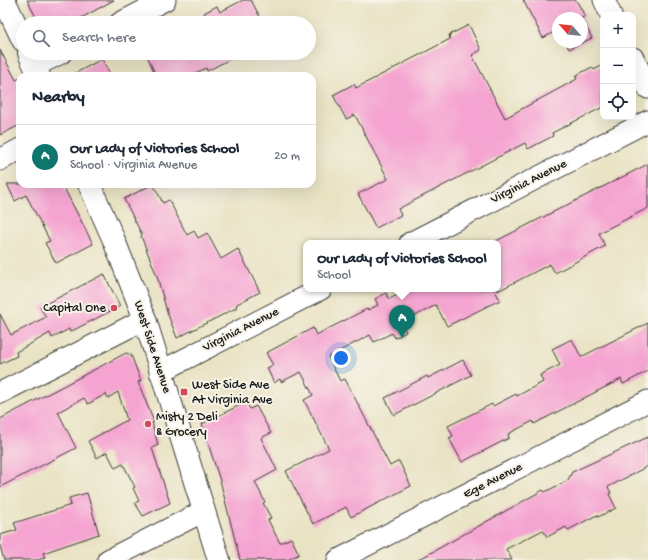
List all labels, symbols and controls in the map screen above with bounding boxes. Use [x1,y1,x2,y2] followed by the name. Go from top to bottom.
[552,12,588,48] north arrow
[600,12,636,120] map controls
[600,12,636,48] button: +
[16,16,316,60] search box
[30,27,52,49] icon: search
[62,29,136,47] text: Search here
[600,48,636,84] button: −
[600,84,636,120] button: locate
[32,88,85,108] text: Nearby
[70,140,239,158] text: Our Lady of Victories School
[41,149,49,164] text: A
[274,149,300,164] text: 20 m
[488,156,570,208] street label: Virginia Avenue
[70,158,197,173] text: School · Virginia Avenue
[303,240,501,292] popup
[317,250,487,268] text: Our Lady of Victories School
[317,268,351,283] text: School
[130,299,174,395] street label: West Side Avenue
[43,301,106,316] place label: Capital One
[109,303,119,313] marker: Capital One
[200,304,282,356] street label: Virginia Avenue
[389,305,415,338] pin: A
[331,348,351,368] your location
[192,378,273,408] place label: West Side Ave At Virginia Ave
[179,387,189,397] marker: West Side Ave At Virginia Ave
[156,410,218,440] place label: Misty 2 Deli & Grocery
[143,419,153,429] marker: Misty 2 Deli & Grocery
[461,460,525,502] street label: Ege Avenue

